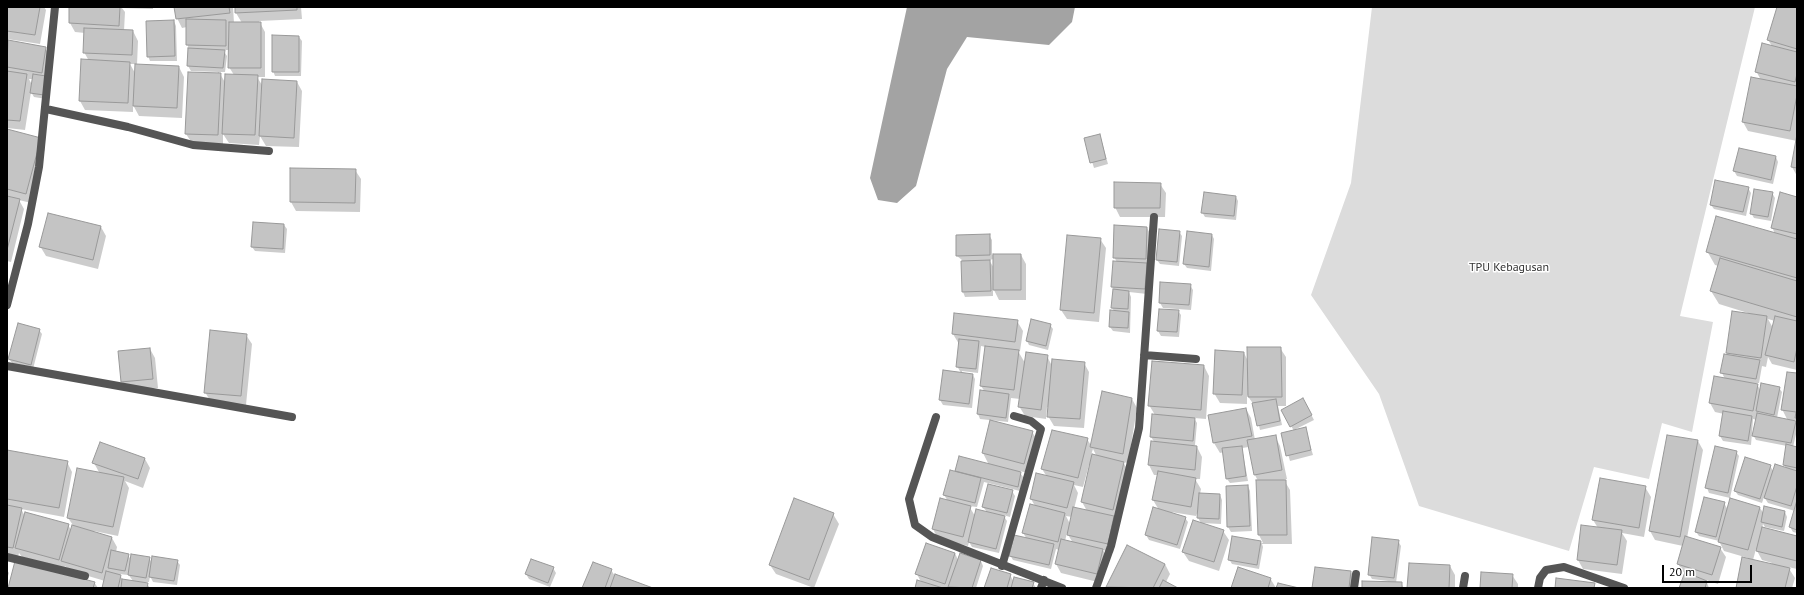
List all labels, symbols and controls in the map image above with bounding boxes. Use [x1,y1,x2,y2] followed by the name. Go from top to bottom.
[1469,261,1549,275] park label: TPU Kebagusan
[1664,557,1754,583] scale bar
[1669,564,1695,579] text: 20 m

